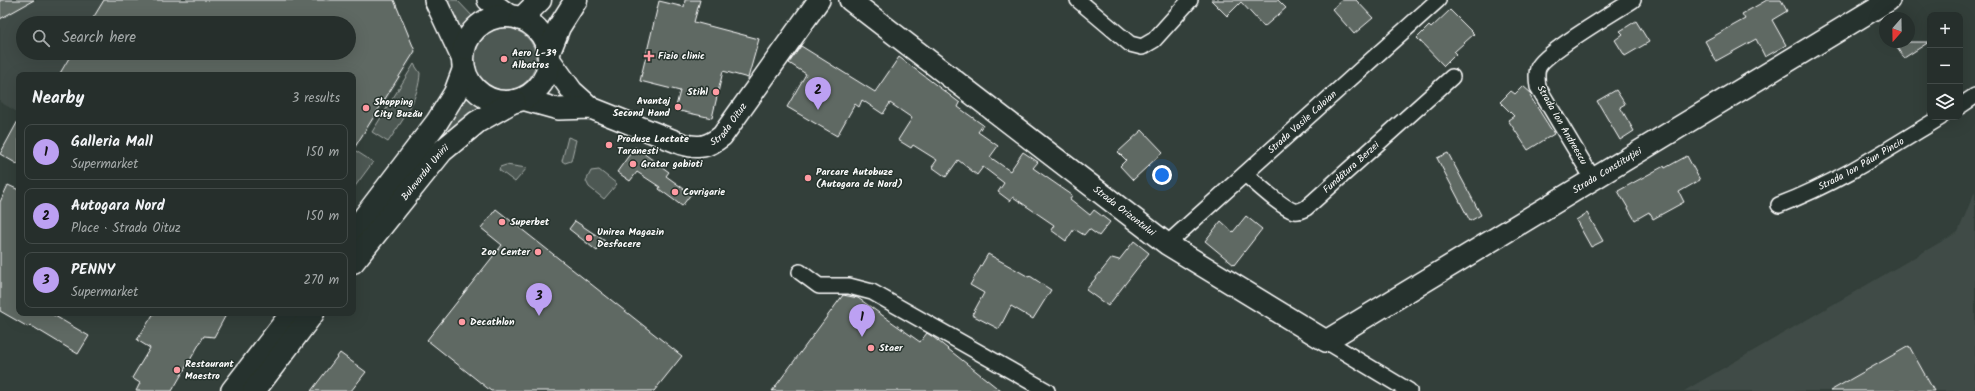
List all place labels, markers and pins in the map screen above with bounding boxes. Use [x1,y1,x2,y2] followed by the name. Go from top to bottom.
[512,45,557,73] place label: Aero L-39 Albatros
[658,48,705,64] place label: Fizio clinic
[643,50,655,62] marker: Fizio clinic
[499,54,509,64] marker: Aero L-39 Albatros
[805,77,831,110] pin: 2
[687,84,708,100] place label: Stihl
[711,87,721,97] marker: Stihl
[613,93,671,121] place label: Avantaj Second Hand
[374,94,422,122] place label: Shopping City Buzău
[673,102,683,112] marker: Avantaj Second Hand
[361,103,371,113] marker: Shopping City Buzău
[617,131,689,159] place label: Produse Lactate Taranesti
[604,140,614,150] marker: Produse Lactate Taranesti
[641,156,703,172] place label: Gratar gabioti
[628,159,638,169] marker: Gratar gabioti
[816,164,903,192] place label: Parcare Autobuze (Autogara de Nord)
[803,173,813,183] marker: Parcare Autobuze (Autogara de Nord)
[683,184,725,200] place label: Covrigarie
[670,187,680,197] marker: Covrigarie
[510,214,550,230] place label: Superbet
[497,217,507,227] marker: Superbet
[597,224,665,252] place label: Unirea Magazin Desfacere
[584,233,594,243] marker: Unirea Magazin Desfacere
[481,244,530,260] place label: Zoo Center
[533,247,543,257] marker: Zoo Center
[526,283,552,316] pin: 3
[849,304,875,337] pin: 1
[470,314,515,330] place label: Decathlon
[457,317,467,327] marker: Decathlon
[879,340,903,356] place label: Staer
[866,343,876,353] marker: Staer
[185,356,234,384] place label: Restaurant Maestro
[172,365,182,375] marker: Restaurant Maestro

